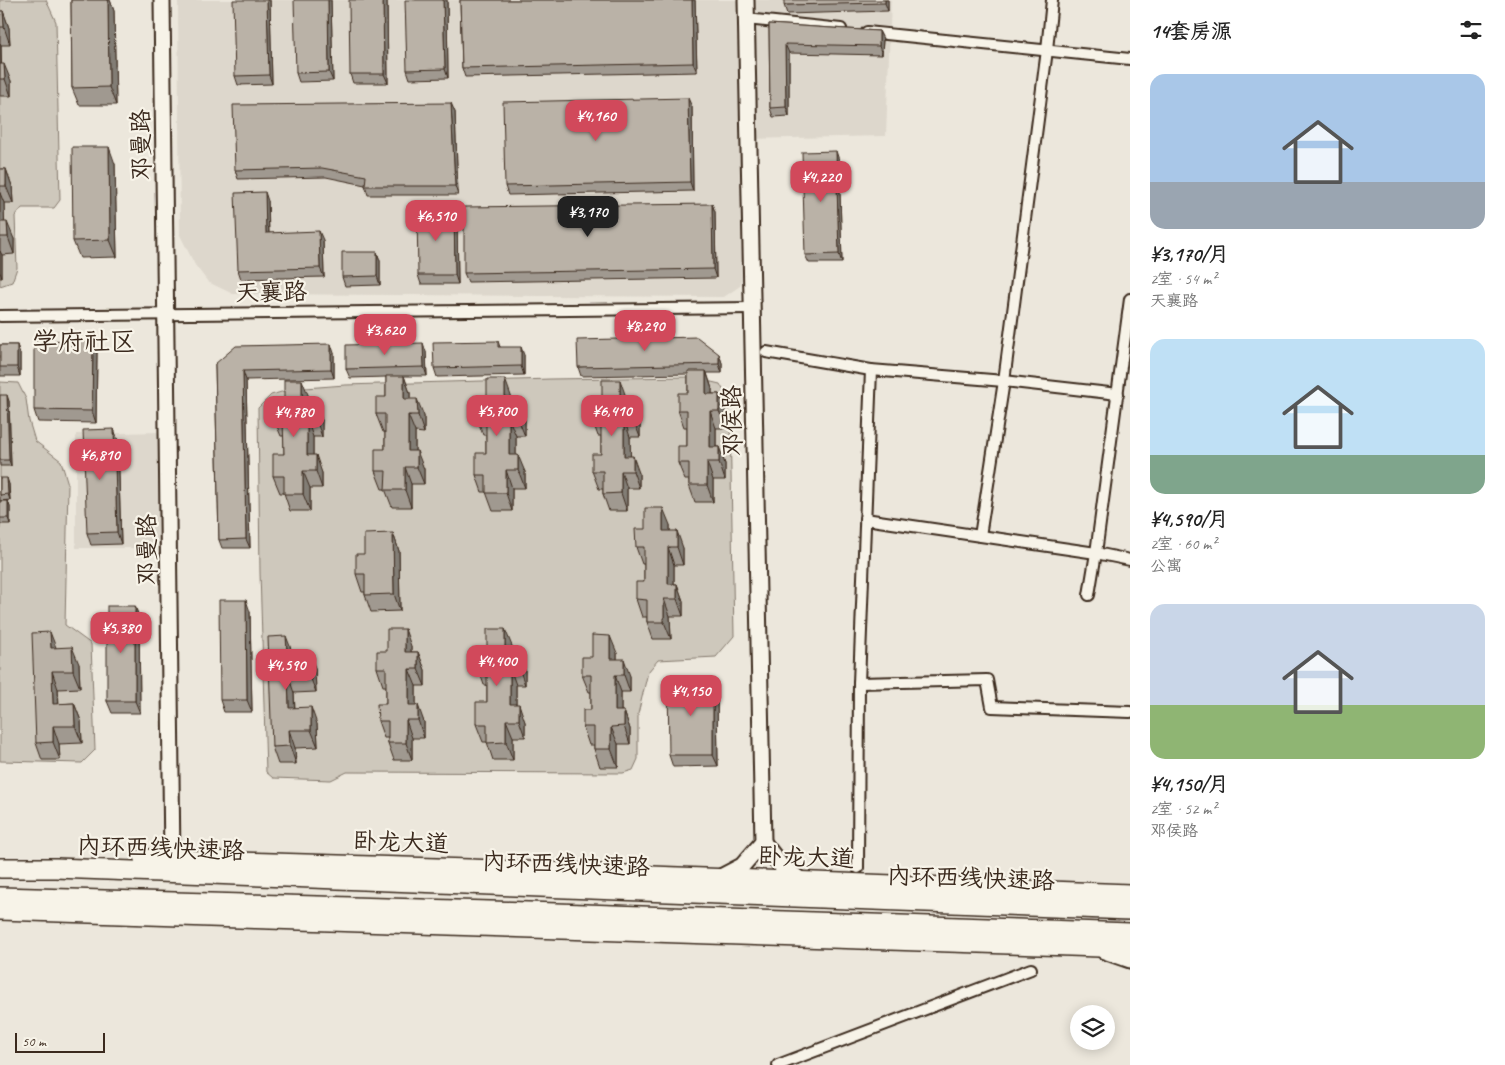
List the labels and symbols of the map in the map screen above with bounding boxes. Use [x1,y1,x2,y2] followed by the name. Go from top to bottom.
[555,100,637,142] pin: ¥4,160
[125,109,157,181] street label: 邓曼路
[780,160,862,203] pin: ¥4,220
[547,196,629,238] pin: ¥3,170
[395,200,477,242] pin: ¥6,510
[235,276,307,308] street label: 天襄路
[604,310,686,352] pin: ¥8,290
[344,314,426,356] pin: ¥3,620
[32,325,136,358] district label: 学府社区
[716,385,748,457] street label: 邓侯路
[456,394,538,437] pin: ¥5,700
[571,394,653,437] pin: ¥6,410
[253,396,335,438] pin: ¥4,780
[59,438,141,481] pin: ¥6,810
[131,514,163,586] street label: 邓曼路
[80,612,162,654] pin: ¥5,380
[456,644,538,687] pin: ¥4,400
[245,648,327,691] pin: ¥4,590
[650,674,732,717] pin: ¥4,150
[353,825,449,859] street label: 卧龙大道
[77,830,245,866] street label: 内环西线快速路
[758,840,854,874] street label: 卧龙大道
[482,846,650,882] street label: 内环西线快速路
[887,860,1055,896] street label: 内环西线快速路
[15,1030,105,1053] scale bar

